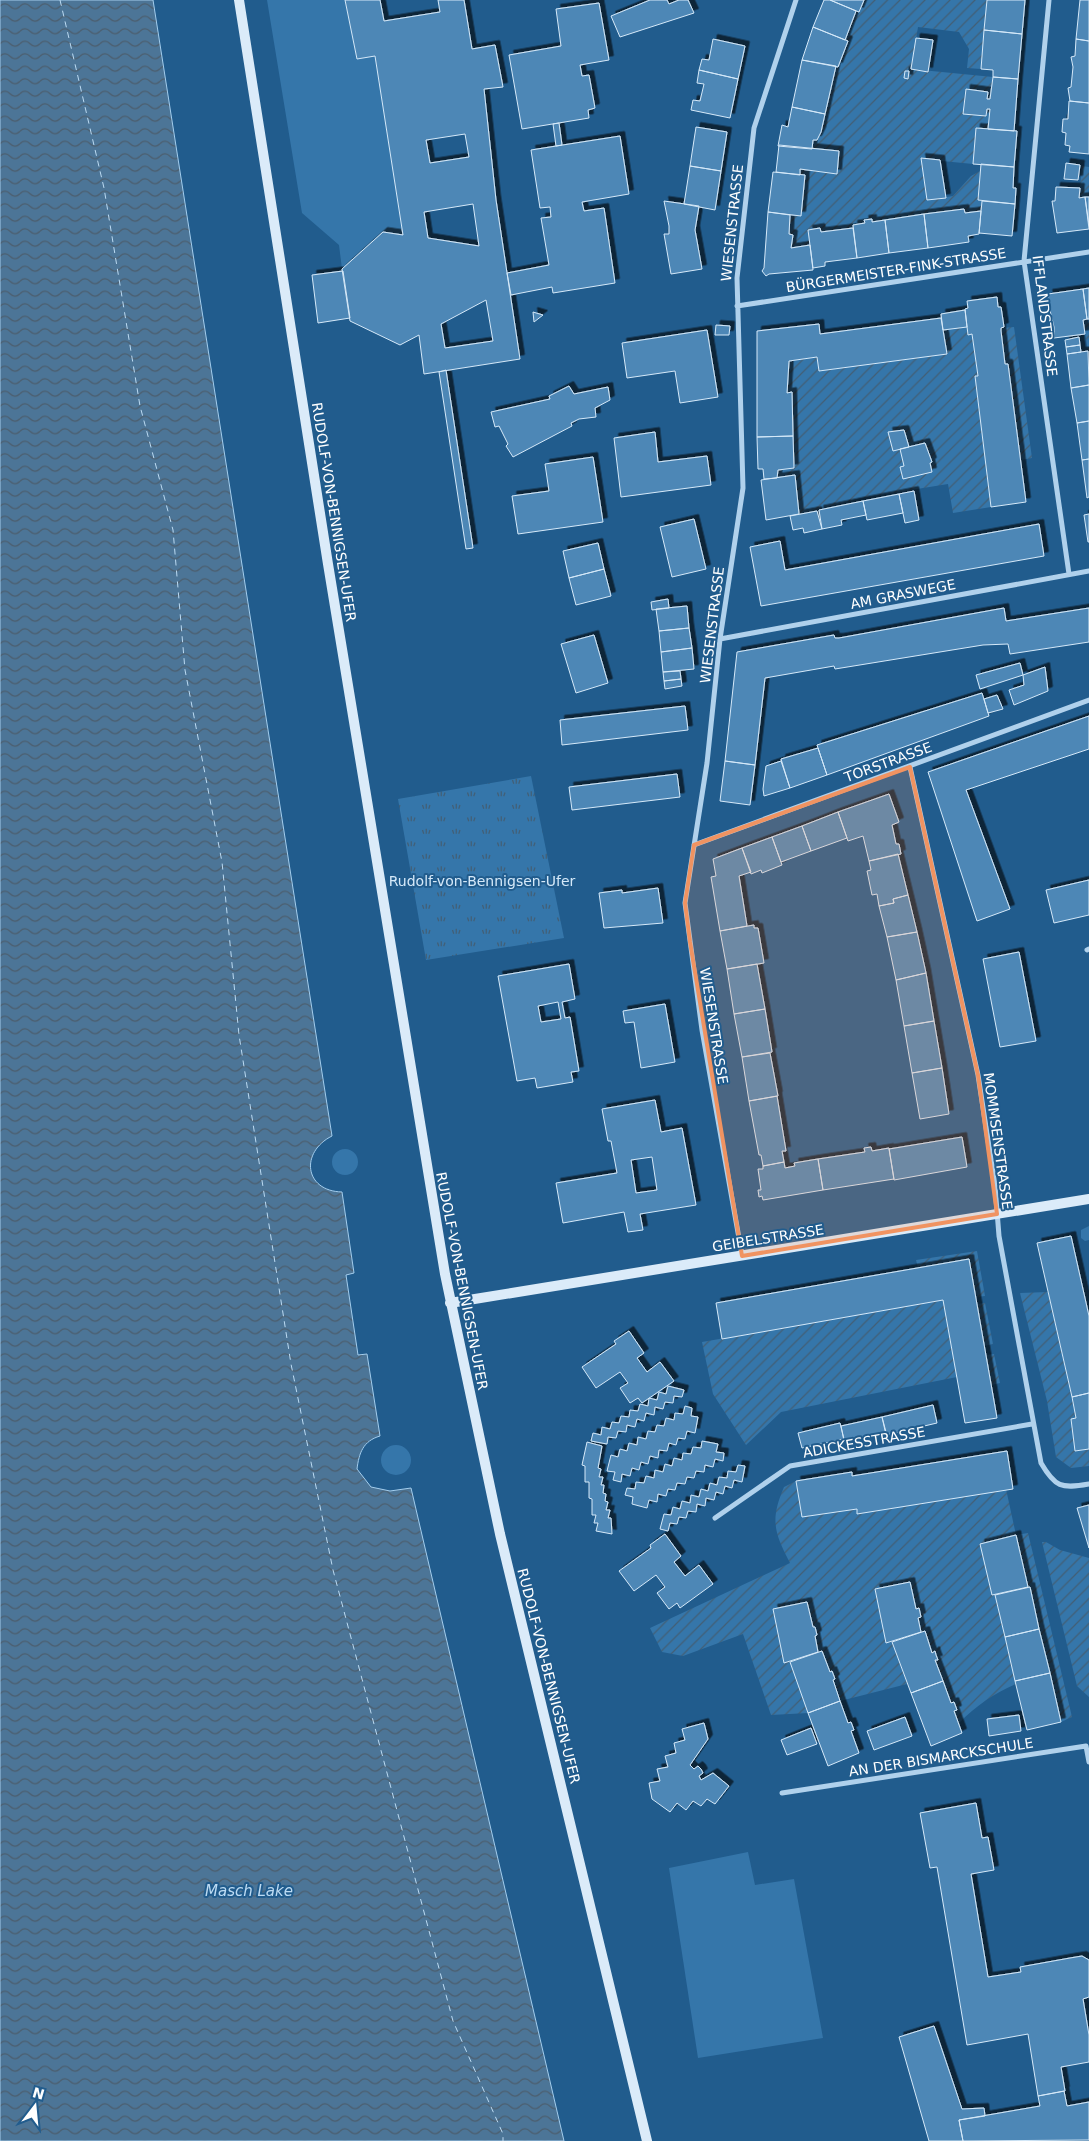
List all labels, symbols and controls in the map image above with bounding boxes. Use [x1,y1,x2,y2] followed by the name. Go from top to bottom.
[718,164,746,282] street label: WIESENSTRASSE
[785,244,1007,295] street label: BÜRGERMEISTER-FINK-STRASSE
[1030,254,1060,378] street label: IFFLANDSTRASSE
[309,401,359,623] street label: RUDOLF-VON-BENNIGSEN-UFER
[697,566,727,684] street label: WIESENSTRASSE
[849,576,957,612] street label: AM GRASWEGE
[841,739,934,786] street label: TORSTRASSE
[389,873,576,889] park label: Rudolf-von-Bennigsen-Ufer
[697,967,731,1085] street label: WIESENSTRASSE
[980,1071,1016,1211] street label: MOMMSENSTRASSE
[433,1171,491,1392] street label: RUDOLF-VON-BENNIGSEN-UFER
[711,1221,825,1255] street label: GEIBELSTRASSE
[802,1423,926,1461] street label: ADICKESSTRASSE
[514,1566,584,1786] street label: RUDOLF-VON-BENNIGSEN-UFER
[848,1734,1034,1780] street label: AN DER BISMARCKSCHULE
[205,1882,293,1900] water label: Masch Lake
[10,2081,60,2131] north arrow
[31,2084,46,2103] text: N

